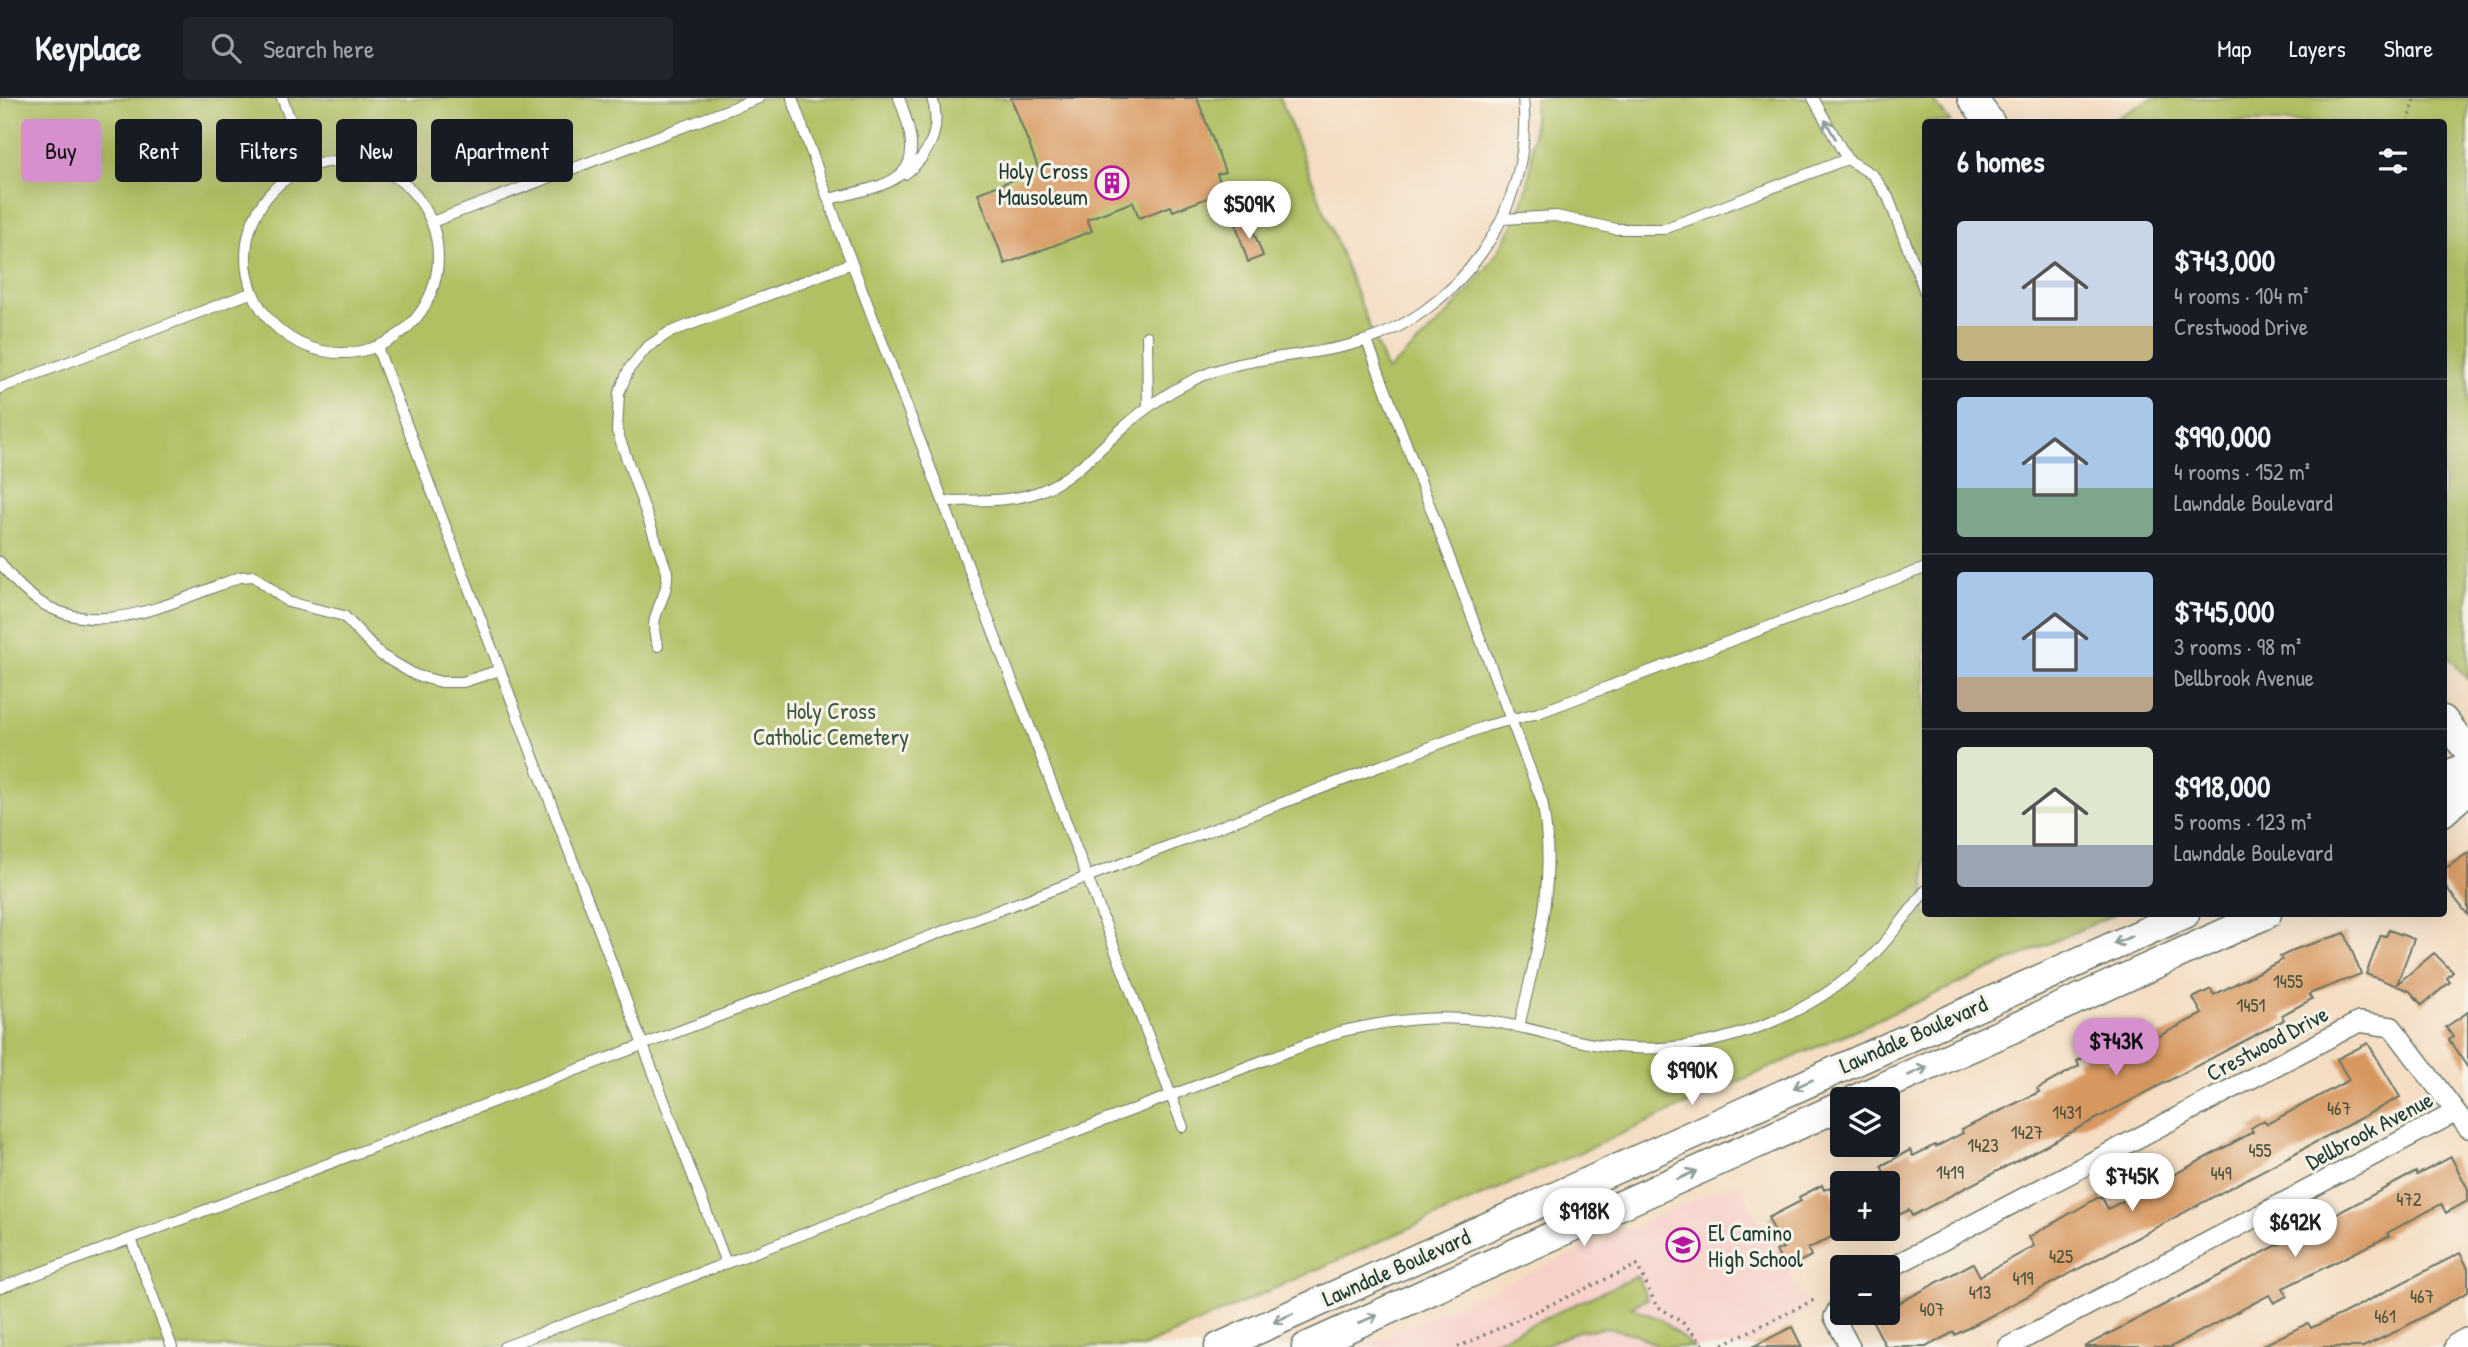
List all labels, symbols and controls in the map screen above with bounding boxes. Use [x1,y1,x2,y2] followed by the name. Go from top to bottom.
[183,17,673,80] search box
[35,26,141,70] text: Keyplace
[207,29,245,67] icon: search
[263,31,374,66] text: Search here
[2217,32,2251,64] text: Map
[2289,32,2346,64] text: Layers
[2384,32,2433,64] text: Share
[21,119,101,182] chip: Buy
[115,119,202,182] chip: Rent
[216,119,322,182] chip: Filters
[336,119,417,182] chip: New
[431,119,573,182] chip: Apartment
[1823,119,1837,139] one-way arrow
[1957,141,2044,181] text: 6 homes
[2374,142,2412,180] icon: filters
[998,155,1088,212] place label: Holy Cross Mausoleum
[1093,164,1131,202] building icon: Holy Cross Mausoleum
[1200,181,1298,241] pin: $509K
[1223,188,1275,219] text: $509K
[2174,240,2275,280] text: $743,000
[2013,249,2097,333] icon: home
[2174,280,2308,311] text: 4 rooms · 104 m²
[2174,311,2308,342] text: Crestwood Drive
[2174,416,2271,456] text: $990,000
[2013,425,2097,509] icon: home
[2174,456,2310,487] text: 4 rooms · 152 m²
[2174,487,2333,518] text: Lawndale Boulevard
[2174,591,2274,631] text: $745,000
[2013,600,2097,684] icon: home
[2174,631,2301,662] text: 3 rooms · 98 m²
[2174,662,2314,693] text: Dellbrook Avenue
[753,695,909,752] park label: Holy Cross Catholic Cemetery
[2174,766,2270,806] text: $918,000
[2013,775,2097,859] icon: home
[2174,806,2312,837] text: 5 rooms · 123 m²
[2174,837,2333,868] text: Lawndale Boulevard
[2112,934,2134,947] one-way arrow
[2273,968,2303,994] house number: 1455
[1834,988,1992,1080] street label: Lawndale Boulevard
[2237,992,2266,1018] house number: 1451
[2201,998,2333,1088] street label: Crestwood Drive
[2067,1018,2165,1078] pin: $743K
[2089,1025,2143,1056] text: $743K
[1643,1048,1741,1107] pin: $990K
[1667,1054,1717,1085] text: $990K
[1907,1064,1928,1077] one-way arrow
[1793,1078,1814,1091] one-way arrow
[2300,1083,2438,1177] street label: Dellbrook Avenue
[1830,1087,1900,1325] map controls
[1830,1087,1900,1157] button: layers
[2327,1095,2351,1121] house number: 467
[2052,1099,2082,1125] house number: 1431
[2011,1119,2043,1145] house number: 1427
[1967,1132,1999,1158] house number: 1423
[2248,1137,2272,1163] house number: 455
[2083,1154,2181,1213] pin: $745K
[1936,1159,1964,1185] house number: 1419
[2105,1160,2159,1191] text: $745K
[2210,1160,2232,1186] house number: 449
[1676,1168,1697,1181] one-way arrow
[1830,1171,1900,1241] button: +
[2396,1186,2422,1212] house number: 472
[1535,1188,1633,1248] pin: $918K
[1559,1195,1609,1226] text: $918K
[2246,1200,2344,1259] pin: $692K
[2269,1206,2321,1237] text: $692K
[1708,1217,1804,1274] place label: El Camino High School
[1317,1221,1475,1313] street label: Lawndale Boulevard
[1664,1226,1702,1264] school or university icon: El Camino High School
[2049,1243,2073,1269] house number: 425
[1830,1255,1900,1325] button: −
[2013,1265,2034,1291] house number: 419
[1969,1279,1991,1305] house number: 413
[2410,1283,2434,1309] house number: 467
[1919,1296,1945,1322] house number: 407
[2374,1303,2396,1329] house number: 461
[1273,1312,1294,1325] one-way arrow
[1357,1312,1378,1325] one-way arrow

